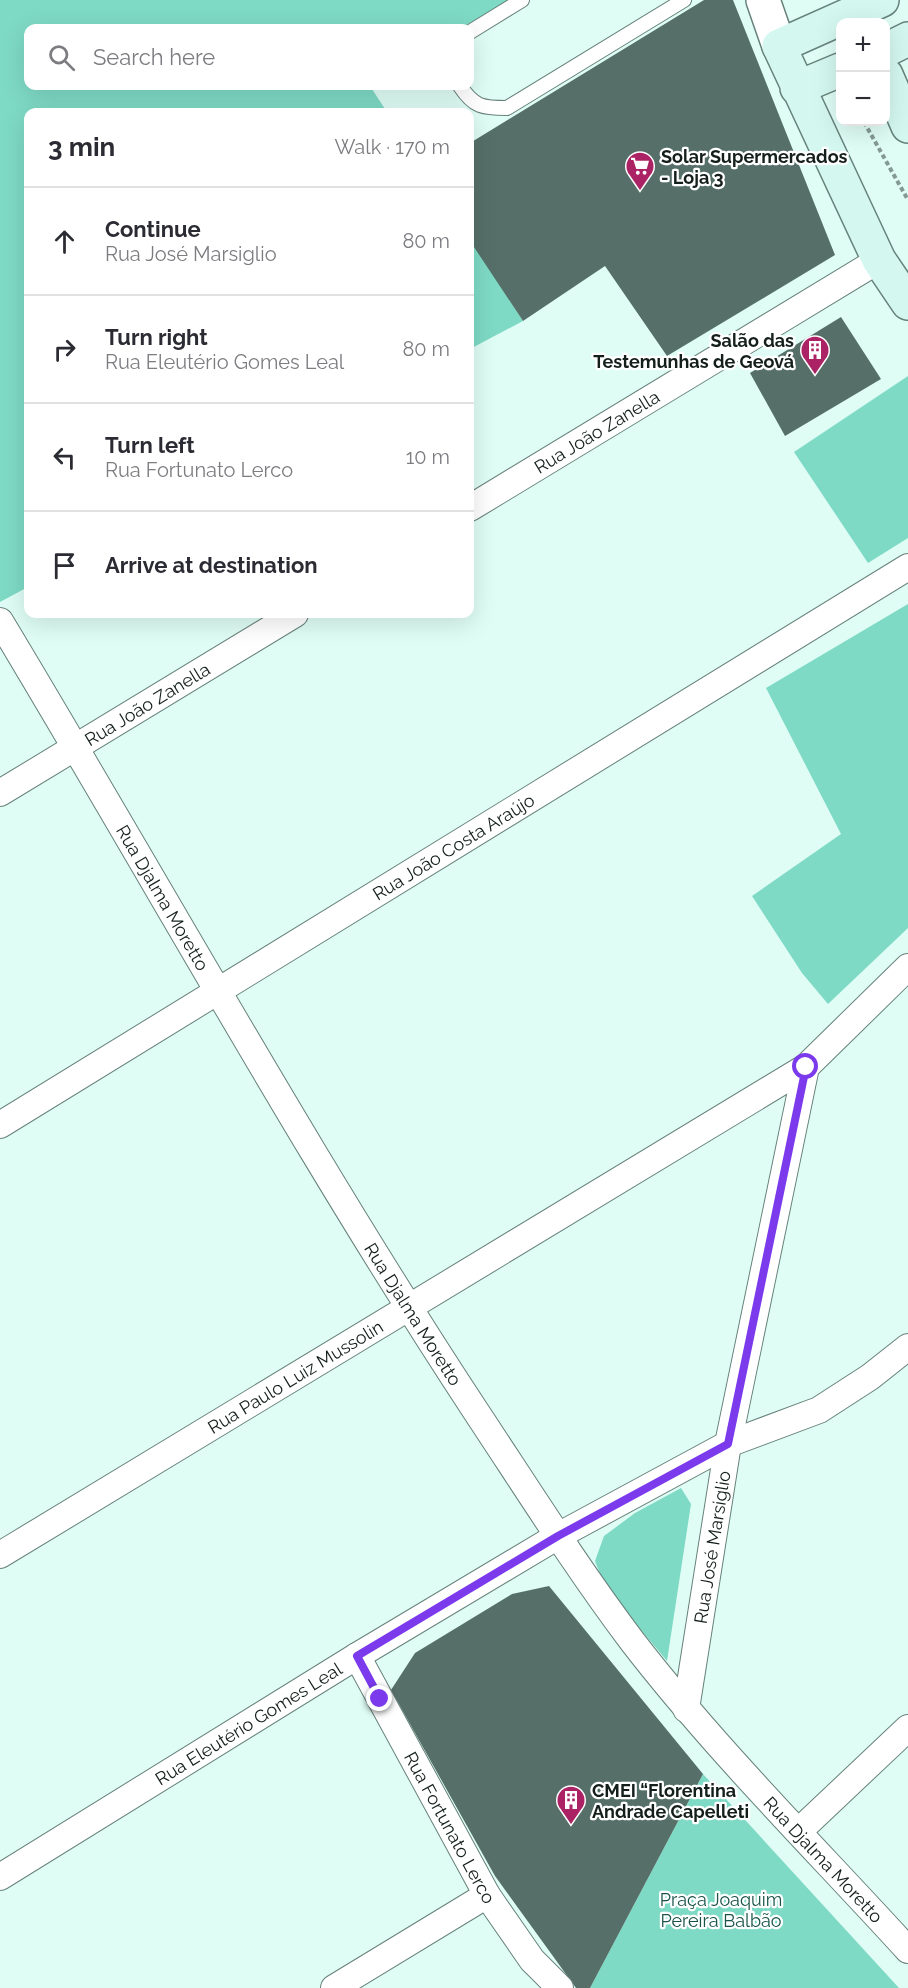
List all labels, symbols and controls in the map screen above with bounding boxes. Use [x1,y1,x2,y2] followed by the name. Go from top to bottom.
[836,18,890,126] map controls
[836,18,890,72] button: +
[24,24,474,90] search box
[45,41,78,74] icon: search
[93,44,215,70] text: Search here
[836,72,890,126] button: −
[48,132,115,162] text: 3 min
[334,135,450,159] text: Walk · 170 m
[661,146,848,188] place label: Solar Supermercados - Loja 3
[624,150,656,192] supermarket icon: Solar Supermercados - Loja 3
[105,216,201,242] text: Continue
[48,225,81,258] icon: ahead
[402,229,450,253] text: 80 m
[105,242,277,266] text: Rua José Marsiglio
[105,324,208,350] text: Turn right
[593,330,794,372] place label: Salão das Testemunhas de Geová
[48,333,81,366] icon: right
[799,334,831,376] building icon: Salão das Testemunhas de Geová
[402,337,450,361] text: 80 m
[105,350,344,374] text: Rua Eleutério Gomes Leal
[530,385,663,477] street label: Rua João Zanella
[105,432,195,458] text: Turn left
[48,441,81,474] icon: left
[406,445,450,469] text: 10 m
[105,458,293,482] text: Rua Fortunato Lerco
[48,549,81,582] icon: arrive
[105,552,318,578] text: Arrive at destination
[81,658,213,750] street label: Rua João Zanella
[369,789,538,904] street label: Rua João Costa Araújo
[112,821,214,974] street label: Rua Djalma Moretto
[792,1053,818,1079] route start
[361,1239,467,1389] street label: Rua Djalma Moretto
[204,1315,387,1437] street label: Rua Paulo Luiz Mussolin
[689,1469,734,1625] street label: Rua José Marsiglio
[151,1658,346,1789] street label: Rua Eleutério Gomes Leal
[366,1685,392,1711] route end
[400,1748,500,1907] street label: Rua Fortunato Lerco
[592,1780,749,1822] place label: CMEI “Florentina Andrade Capelleti
[555,1784,587,1826] building icon: CMEI “Florentina Andrade Capelleti
[760,1792,888,1927] street label: Rua Djalma Moretto
[660,1889,782,1931] park label: Praça Joaquim Pereira Balbão

